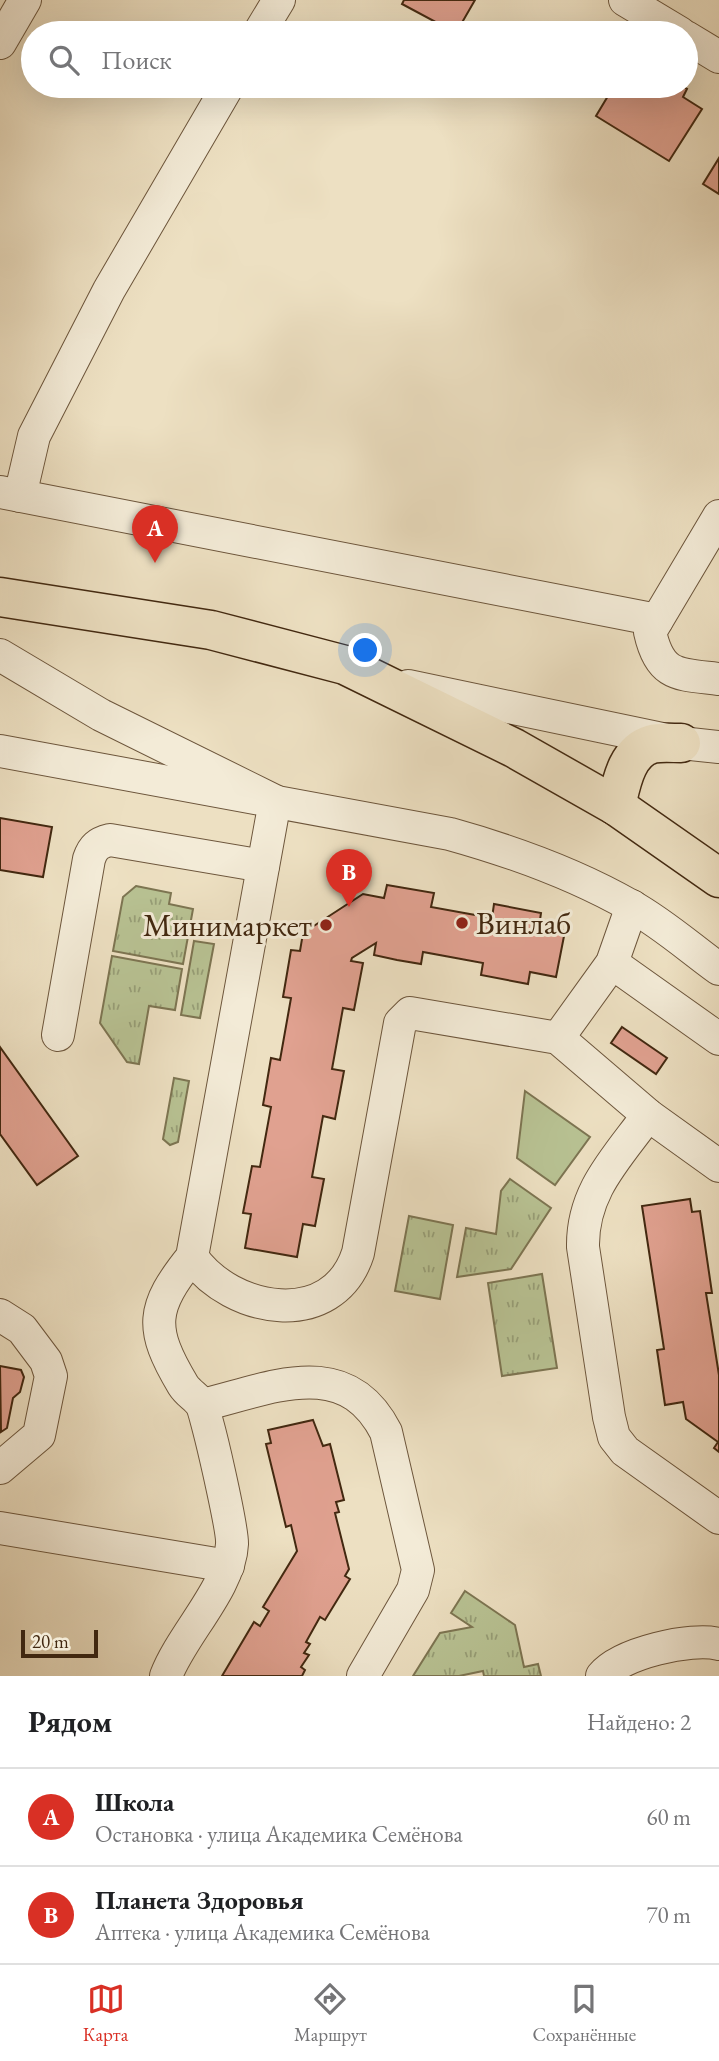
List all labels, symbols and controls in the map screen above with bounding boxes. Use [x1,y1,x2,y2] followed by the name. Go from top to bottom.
[21,21,698,98] search box
[45,41,83,79] icon: search
[101,43,172,77] text: Поиск
[132,505,178,563] pin: A
[348,633,382,667] your location
[326,849,372,907] pin: B
[476,902,571,944] place label: Винлаб
[143,904,312,946] place label: Минимаркет
[454,915,470,931] marker: Винлаб
[318,917,334,933] marker: Минимаркет
[21,1627,98,1659] scale bar
[32,1629,69,1654] text: 20 m
[28,1702,112,1741] text: Рядом
[587,1707,691,1737] text: Найдено: 2
[95,1785,174,1819] text: Школа
[43,1802,59,1832] text: A
[646,1802,691,1832] text: 60 m
[95,1819,463,1849] text: Остановка · улица Академика Семёнова
[95,1883,304,1917] text: Планета Здоровья
[44,1900,58,1930] text: B
[646,1900,691,1930] text: 70 m
[95,1917,430,1947] text: Аптека · улица Академика Семёнова
[83,1980,128,2047] tab: Карта
[294,1980,367,2047] tab: Маршрут
[533,1980,636,2047] tab: Сохранённые

